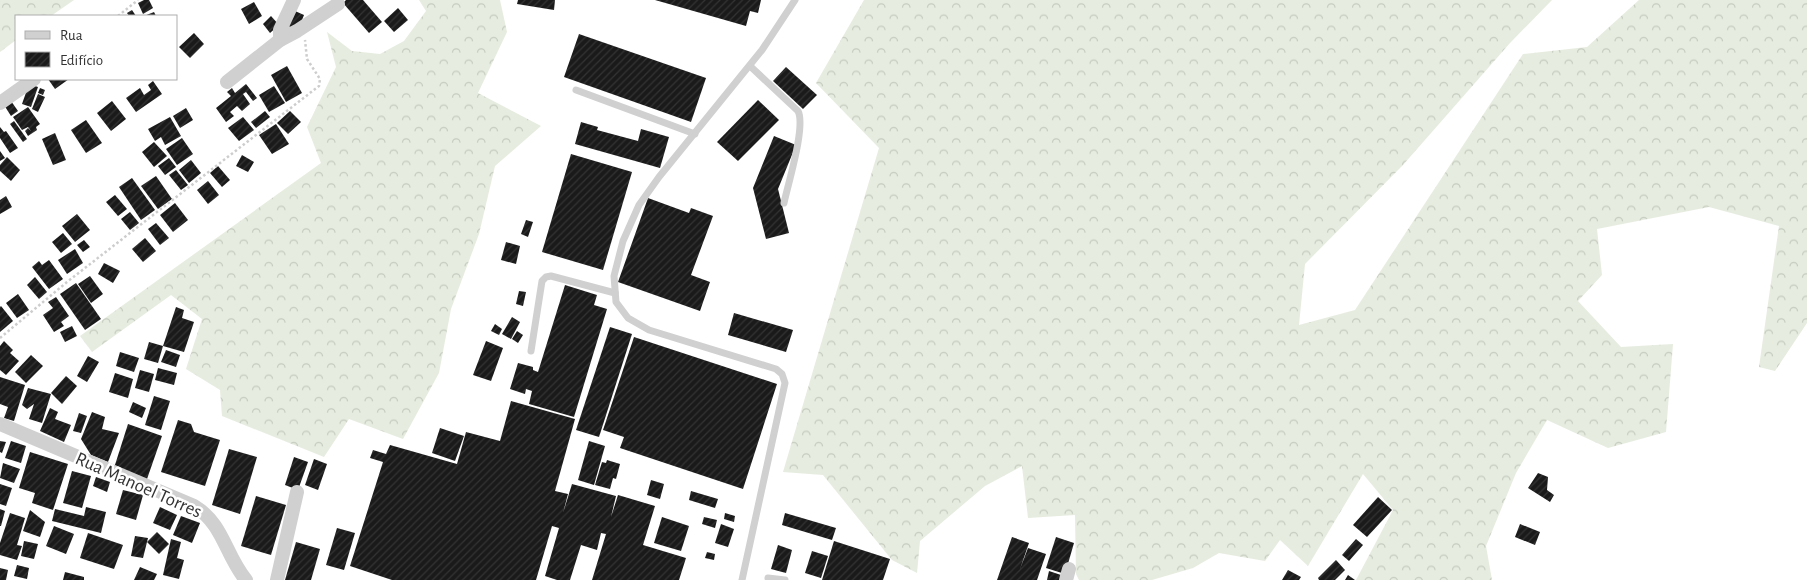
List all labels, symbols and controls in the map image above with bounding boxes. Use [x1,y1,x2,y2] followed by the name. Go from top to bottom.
[15,15,178,80] legend
[60,28,83,43] text: Rua
[60,53,103,68] text: Edifício
[72,449,204,522] street label: Rua Manoel Torres

